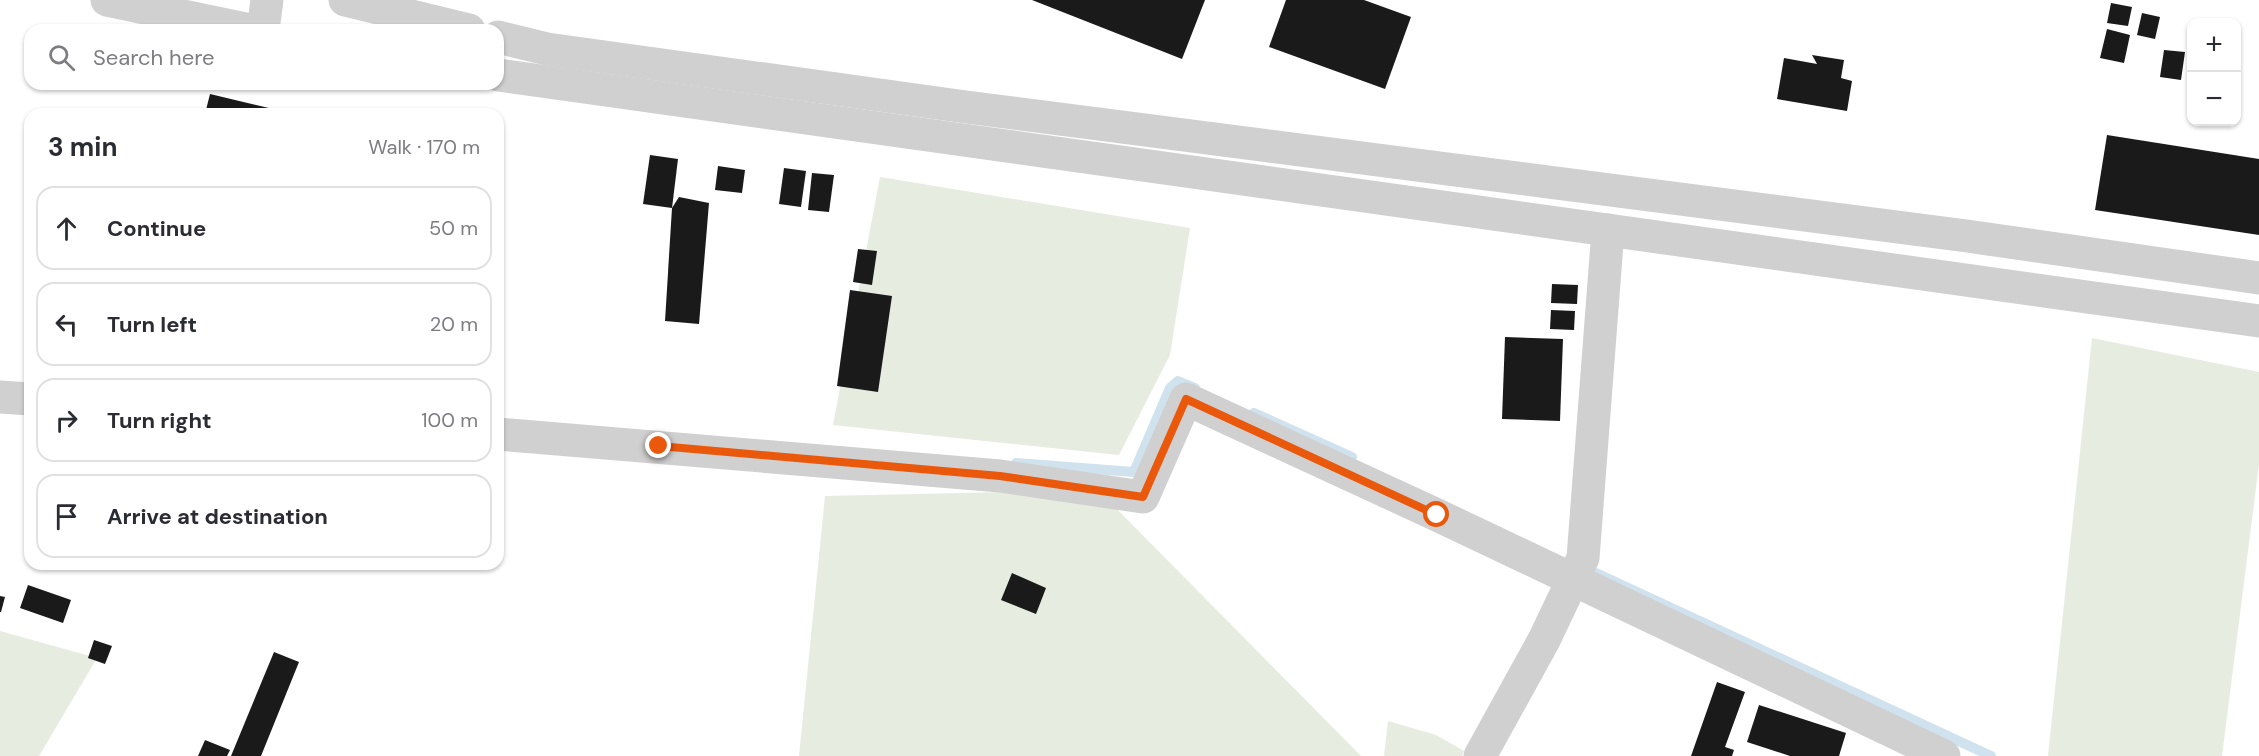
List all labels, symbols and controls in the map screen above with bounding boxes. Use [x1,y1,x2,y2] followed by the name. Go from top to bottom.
[2187,18,2241,126] map controls
[2187,18,2241,72] button: +
[24,24,504,90] search box
[45,41,78,74] icon: search
[93,43,214,72] text: Search here
[2187,72,2241,126] button: −
[48,130,117,164] text: 3 min
[368,134,480,160] text: Walk · 170 m
[50,212,83,245] icon: ahead
[107,214,206,243] text: Continue
[429,215,478,241] text: 50 m
[50,308,83,341] icon: left
[107,310,197,339] text: Turn left
[430,311,478,337] text: 20 m
[50,404,83,437] icon: right
[107,406,212,435] text: Turn right
[421,407,478,433] text: 100 m
[645,432,671,458] route end
[50,500,83,533] icon: arrive
[1423,501,1449,527] route start
[107,502,328,531] text: Arrive at destination

